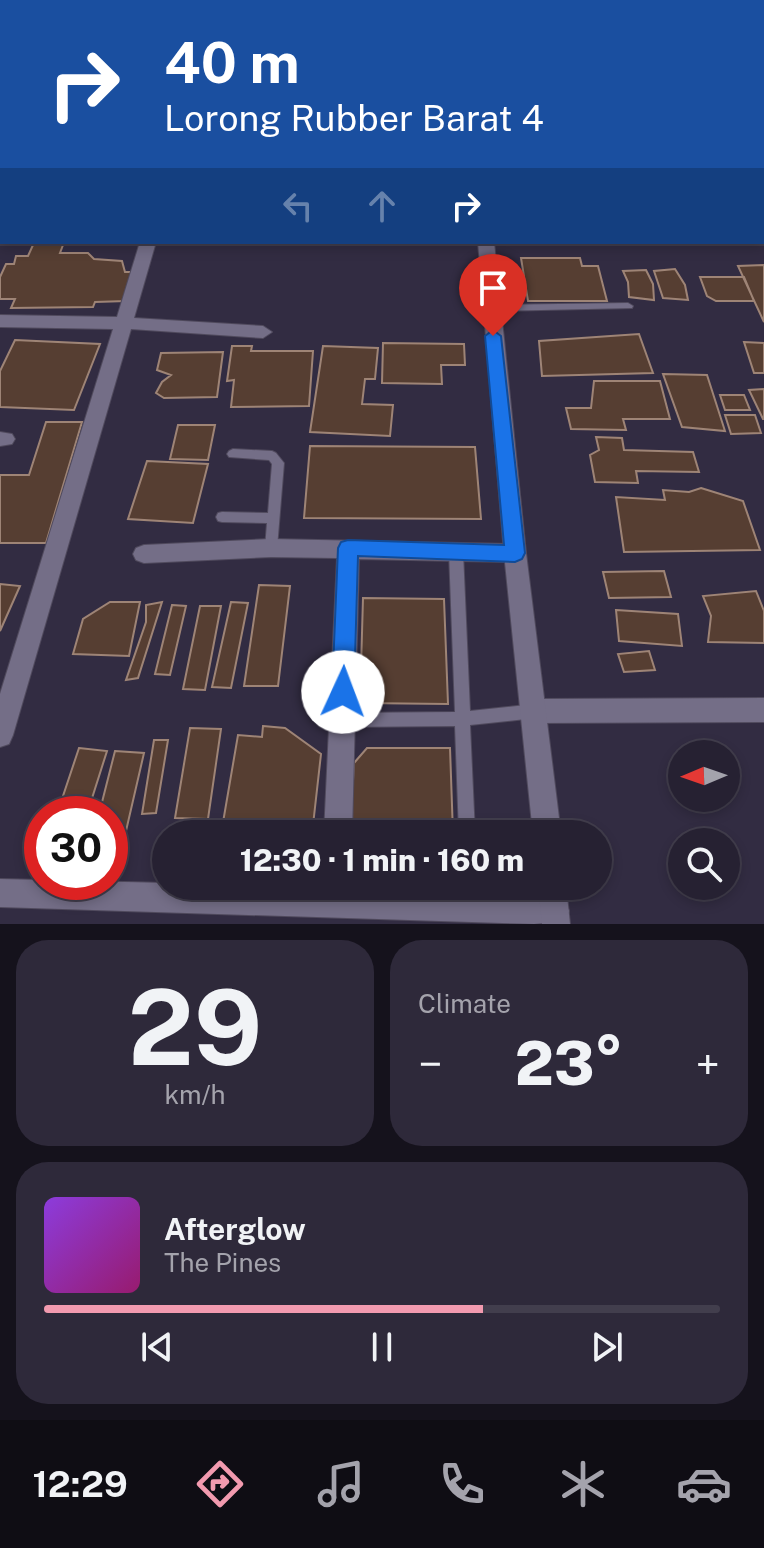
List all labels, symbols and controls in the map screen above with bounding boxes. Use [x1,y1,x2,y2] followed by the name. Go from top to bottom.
[164,30,300,96] text: 40 m
[32,32,136,136] icon: right
[164,97,544,139] text: Lorong Rubber Barat 4
[276,184,320,228] icon: left
[360,184,404,228] icon: ahead
[444,184,488,228] icon: right
[459,254,527,336] pin
[471,266,515,310] icon: arrive
[301,650,385,734] position arrow
[668,740,740,812] north arrow
[668,740,740,900] map controls
[24,796,128,900] speed limit sign: 30
[668,828,740,900] button: search
[240,842,524,878] text: 12:30 · 1 min · 160 m
[128,966,262,1088] text: 29
[418,988,511,1019] text: Climate
[515,1028,623,1099] text: 23°
[418,1038,442,1090] text: −
[696,1038,720,1090] text: +
[164,1079,226,1110] text: km/h
[164,1211,306,1247] text: Afterglow
[164,1247,281,1278] text: The Pines
[135,1325,179,1369] icon: previous
[360,1325,404,1369] icon: pause
[585,1325,629,1369] icon: next
[192,1456,248,1512] icon: directions
[313,1456,369,1512] icon: music
[434,1456,490,1512] icon: phone
[555,1456,611,1512] icon: climate
[676,1456,732,1512] icon: car
[32,1463,128,1505] text: 12:29

